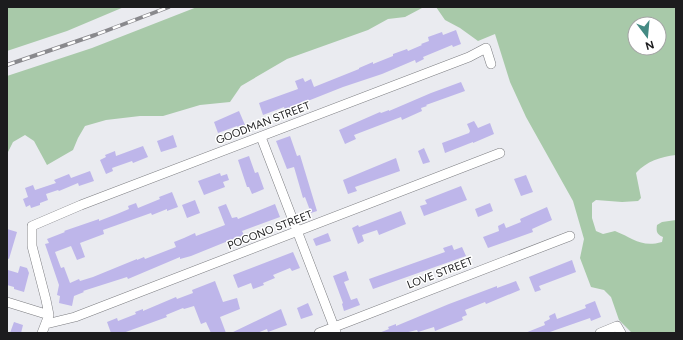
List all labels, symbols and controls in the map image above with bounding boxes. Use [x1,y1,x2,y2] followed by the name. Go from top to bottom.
[627,16,667,56] north arrow
[644,38,656,53] text: N
[214,99,312,147] street label: GOODMAN STREET
[226,208,314,252] street label: POCONO STREET
[405,254,475,292] street label: LOVE STREET

